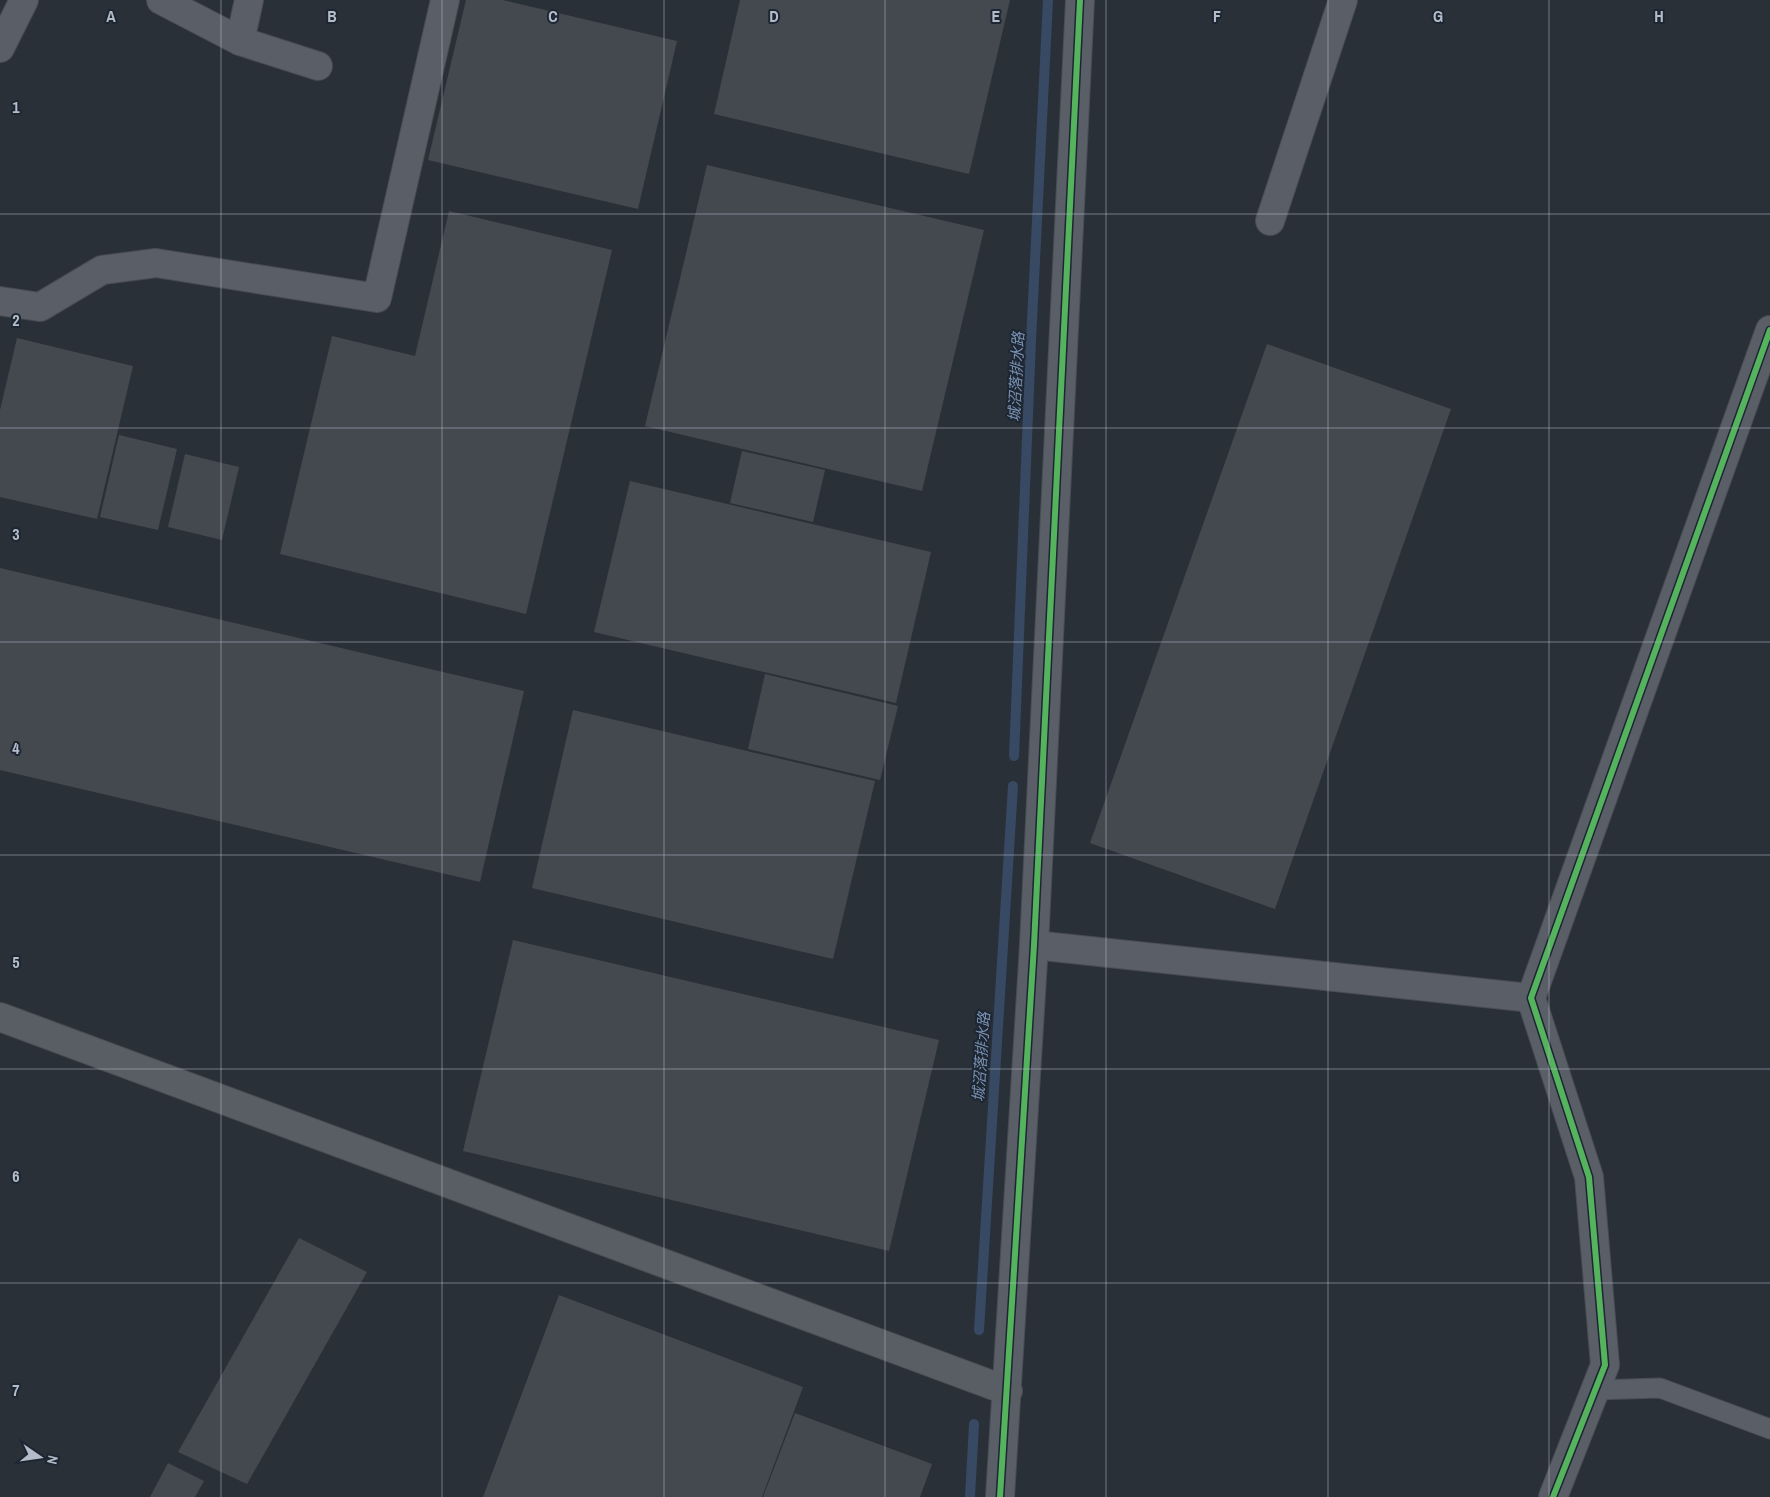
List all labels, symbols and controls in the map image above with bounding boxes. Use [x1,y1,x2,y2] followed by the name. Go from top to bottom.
[106,5,116,27] text: A
[327,5,337,27] text: B
[548,5,558,27] text: C
[769,5,779,27] text: D
[992,5,1001,27] text: E
[1213,5,1221,27] text: F
[1433,5,1443,27] text: G
[1654,5,1664,27] text: H
[12,96,20,118] text: 1
[12,309,20,331] text: 2
[1003,330,1029,422] water label: 城沼落排水路
[12,523,20,545] text: 3
[12,737,20,759] text: 4
[12,951,20,973] text: 5
[967,1009,995,1103] water label: 城沼落排水路
[12,1165,20,1187] text: 6
[12,1379,20,1401] text: 7
[15,1432,65,1482] north arrow
[43,1454,62,1466] text: N

